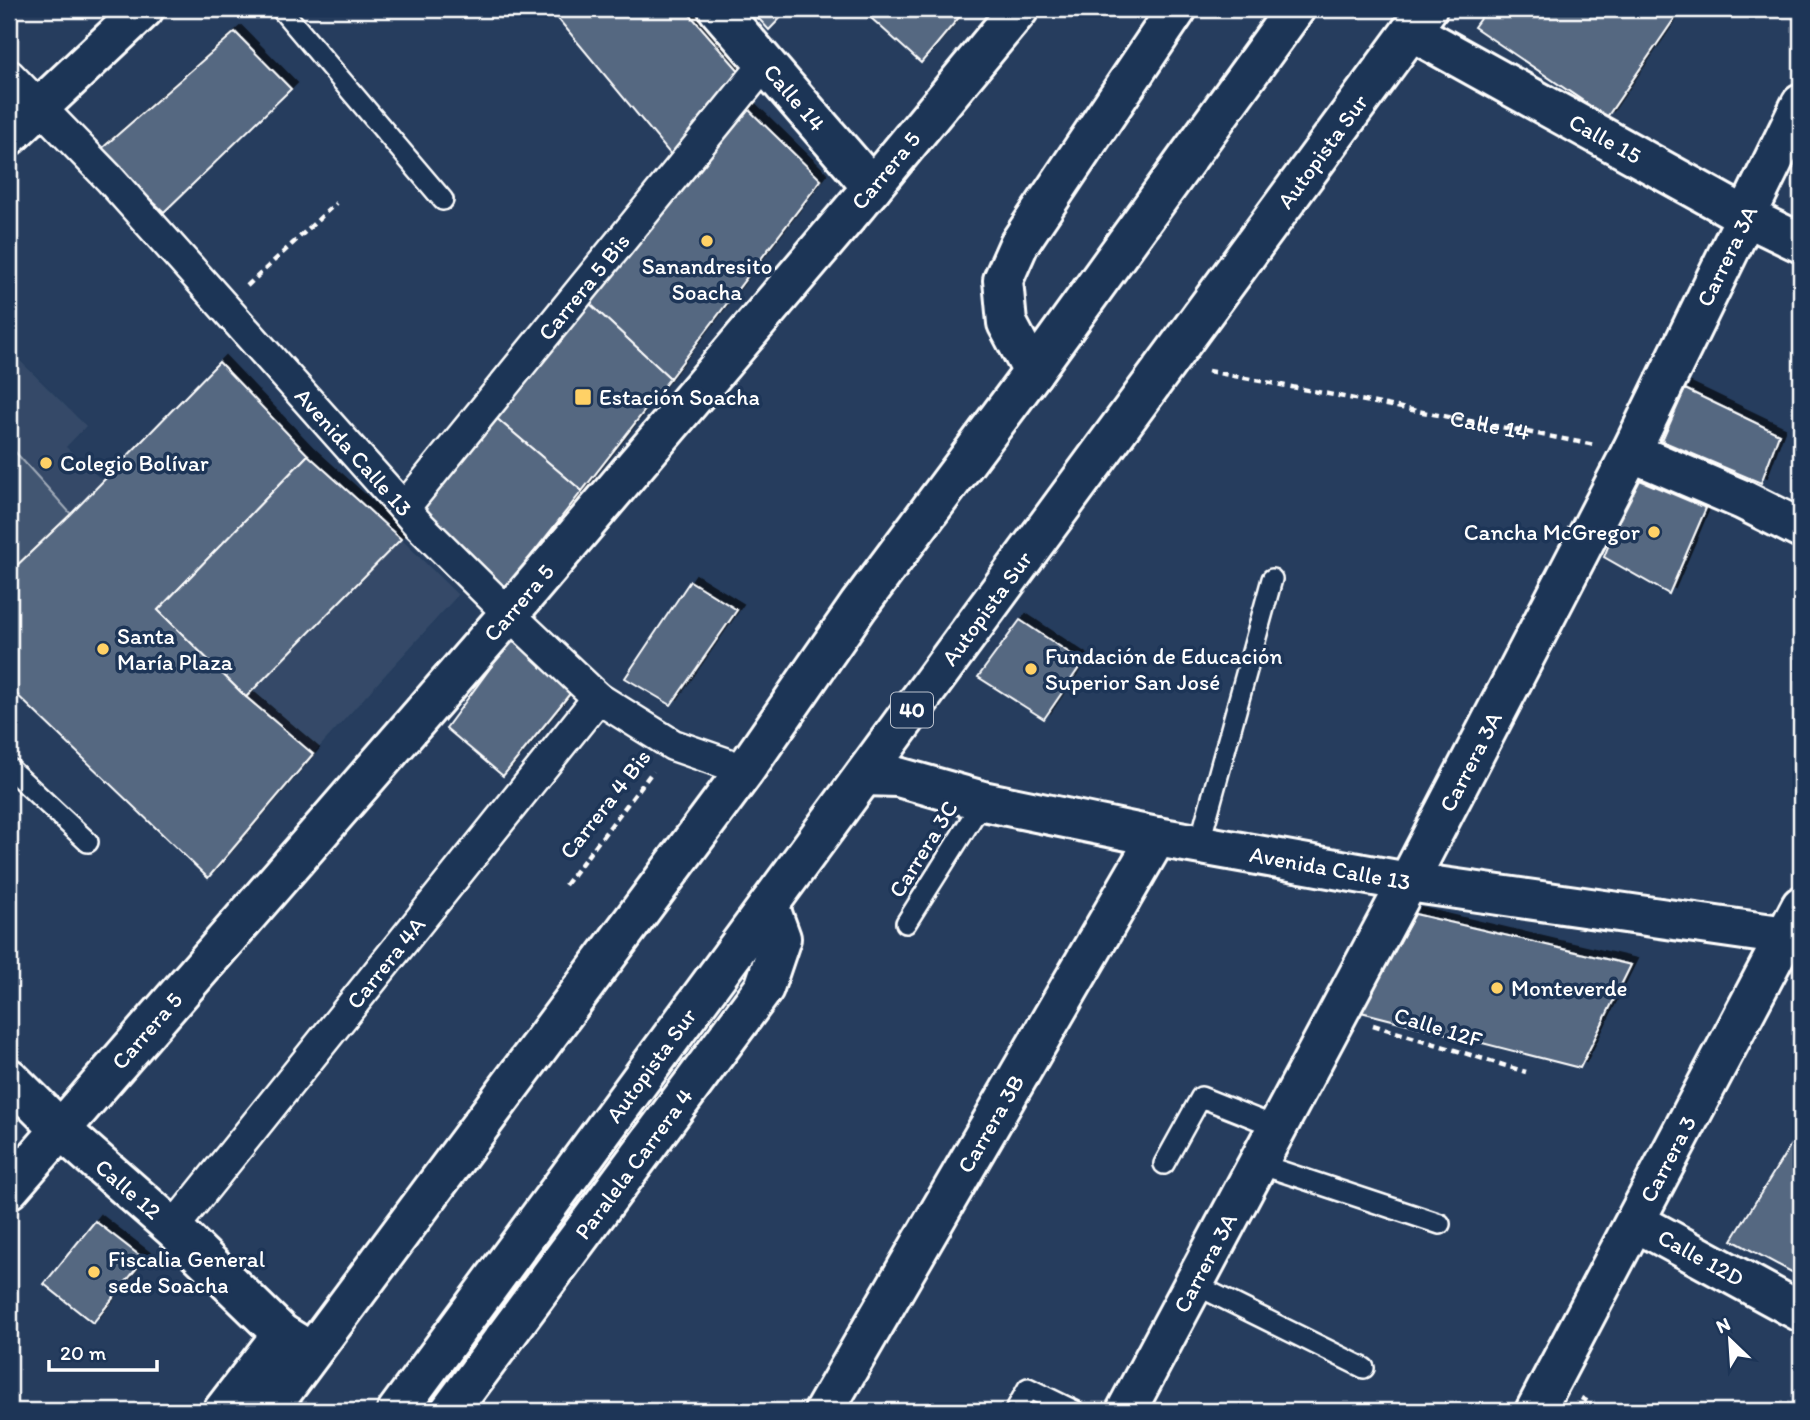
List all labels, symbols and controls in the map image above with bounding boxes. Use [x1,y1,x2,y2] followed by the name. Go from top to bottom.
[758,58,832,137] street label: Calle 14
[1271,88,1374,214] street label: Autopista Sur
[1564,107,1646,170] street label: Calle 15
[845,125,926,215] street label: Carrera 5
[1690,201,1763,311] street label: Carrera 3A
[532,228,636,346] street label: Carrera 5 Bis
[699,233,715,249] marker: Sanandresito Soacha
[642,252,772,306] place label: Sanandresito Soacha
[289,382,418,522] street label: Avenida Calle 13
[599,383,760,411] place label: Estación Soacha
[573,387,593,407] marker: Estación Soacha
[1448,404,1532,446] street label: Calle 14
[60,449,209,477] place label: Colegio Bolívar
[38,455,54,471] marker: Colegio Bolívar
[1464,518,1640,546] place label: Cancha McGregor
[1646,524,1662,540] marker: Cancha McGregor
[935,545,1038,671] street label: Autopista Sur
[477,558,560,647] street label: Carrera 5
[117,622,233,676] place label: Santa María Plaza
[95,641,111,657] marker: Santa María Plaza
[1045,642,1283,696] place label: Fundación de Educación Superior San José
[1023,661,1039,677] marker: Fundación de Educación Superior San José
[891,692,933,728] road number: 40
[1433,707,1508,817] street label: Carrera 3A
[553,743,657,865] street label: Carrera 4 Bis
[882,795,964,903] street label: Carrera 3C
[1248,840,1413,896] street label: Avenida Calle 13
[340,911,431,1015] street label: Carrera 4A
[1511,974,1628,1002] place label: Monteverde
[1489,980,1505,996] marker: Monteverde
[105,986,188,1075] street label: Carrera 5
[1391,1000,1486,1054] street label: Calle 12F
[600,1002,702,1128] street label: Autopista Sur
[951,1070,1030,1178] street label: Carrera 3B
[568,1082,699,1245] street label: Paralela Carrera 4
[1633,1111,1702,1207] street label: Carrera 3
[90,1152,167,1225] street label: Calle 12
[1167,1208,1243,1317] street label: Carrera 3A
[1653,1223,1749,1292] street label: Calle 12D
[108,1245,266,1299] place label: Fiscalia General sede Soacha
[86,1264,102,1280] marker: Fiscalia General sede Soacha
[1694,1304,1764,1374] north arrow
[1712,1312,1734,1338] text: N
[49,1329,158,1373] scale bar
[60,1340,107,1365] text: 20 m

